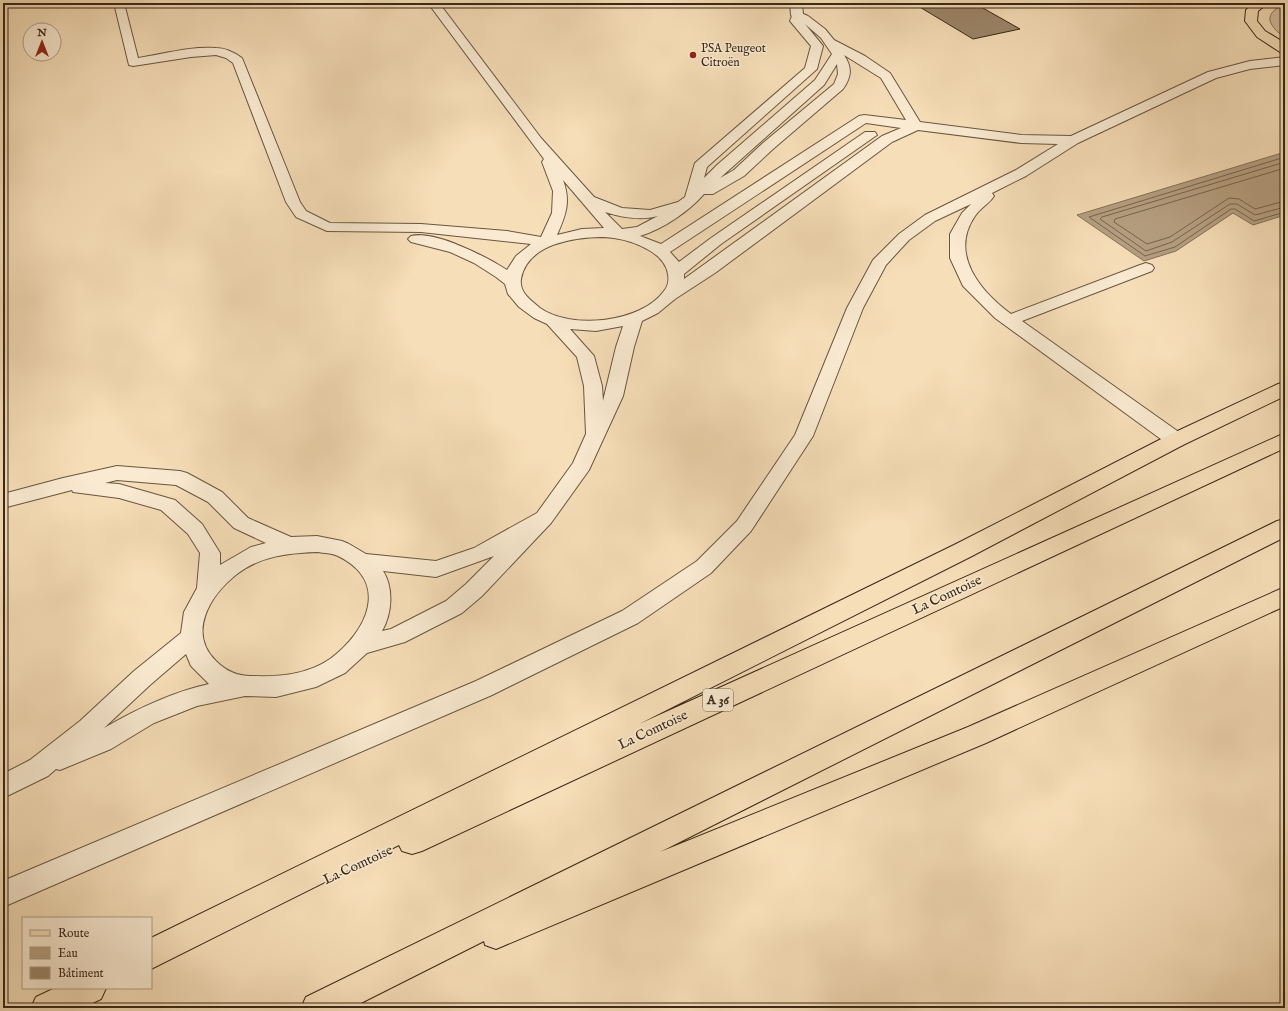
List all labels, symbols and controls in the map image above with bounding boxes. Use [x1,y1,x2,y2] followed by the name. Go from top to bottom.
[22,22,62,62] north arrow
[36,26,47,40] text: N
[701,41,766,70] place label: PSA Peugeot Citroën
[688,50,698,60] marker: PSA Peugeot Citroën
[909,571,985,619] street label: La Comtoise
[703,689,733,711] road number: A 36
[615,706,691,754] street label: La Comtoise
[320,841,396,889] street label: La Comtoise
[22,917,152,989] legend
[58,926,90,941] text: Route
[58,946,78,961] text: Eau
[58,966,104,981] text: Bâtiment

